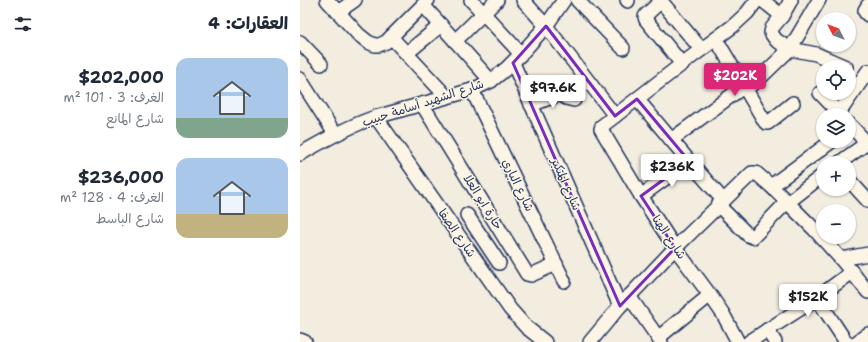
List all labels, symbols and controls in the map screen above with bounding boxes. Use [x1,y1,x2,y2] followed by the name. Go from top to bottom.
[208,12,288,34] text: العقارات: 4
[816,12,856,52] north arrow
[816,12,856,244] map controls
[12,13,34,35] icon: filters
[816,60,856,100] button: locate
[707,63,763,97] pin: $202K
[78,66,164,88] text: $202,000
[713,67,757,84] text: $202K
[208,74,256,122] icon: home
[520,75,586,109] pin: $97.6K
[360,76,486,131] street label: شارع الشهيد أسامة حبيب
[530,79,576,96] text: $97.6K
[63,89,164,106] text: الغرف: 3 · 101 m²
[816,108,856,148] button: layers
[106,110,164,127] text: شارع المانع
[546,154,585,213] street label: شارع المتكبر
[644,154,700,188] pin: $236K
[497,156,538,215] street label: شارع الباري
[816,156,856,196] button: +
[650,158,694,175] text: $236K
[78,166,164,188] text: $236,000
[460,171,506,233] street label: حارة ابو العلا
[208,174,256,222] icon: home
[60,189,164,206] text: الغرف: 4 · 128 m²
[816,204,856,244] button: −
[434,206,479,261] street label: شارع الصفا
[96,210,164,227] text: شارع الباسط
[648,212,690,263] street label: شارع الهنا
[780,284,836,318] pin: $152K
[788,288,828,305] text: $152K

